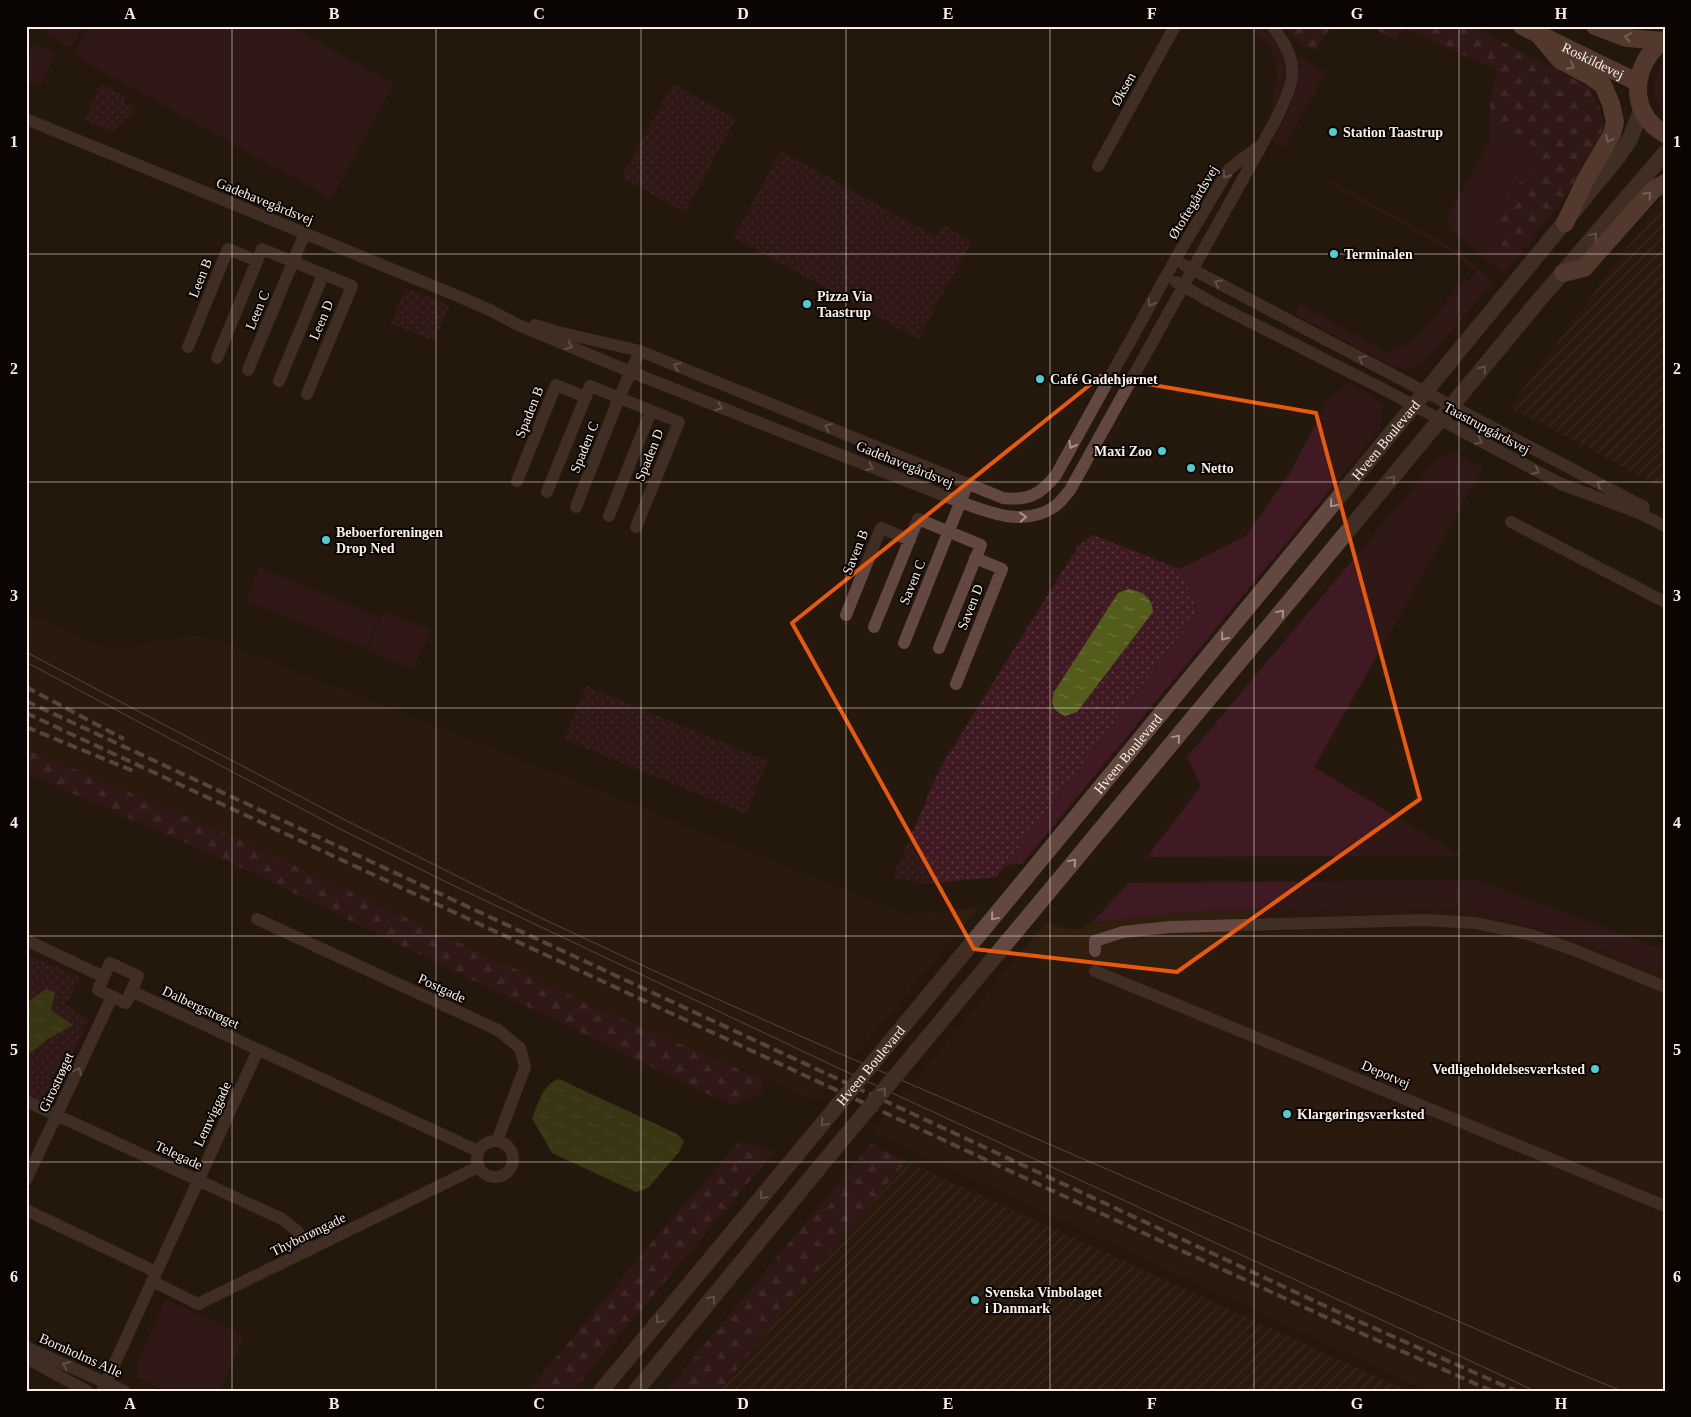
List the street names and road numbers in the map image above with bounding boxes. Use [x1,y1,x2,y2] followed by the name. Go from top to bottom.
[1559,40,1626,82] street label: Roskildevej
[1108,70,1139,109] street label: Øksen
[1166,163,1221,242] street label: Øtoftegårdsvej
[214,175,316,228] street label: Gadehavegårdsvej
[186,256,215,300] street label: Leen B
[243,288,272,332] street label: Leen C
[306,298,336,342] street label: Leen D
[512,384,547,440] street label: Spaden B
[1349,398,1423,483] street label: Hveen Boulevard
[1441,399,1532,457] street label: Taastrupgårdsvej
[567,419,602,475] street label: Spaden C
[632,427,667,483] street label: Spaden D
[854,438,956,491] street label: Gadehavegårdsvej
[840,528,871,577] street label: Saven B
[897,558,928,607] street label: Saven C
[955,582,986,632] street label: Saven D
[1091,711,1165,797] street label: Hveen Boulevard
[416,971,468,1006] street label: Postgade
[160,983,242,1032] street label: Dalbergstrøget
[834,1023,908,1109] street label: Hveen Boulevard
[36,1050,77,1114] street label: Girostrøget
[1359,1058,1412,1091] street label: Depotvej
[191,1079,234,1149] street label: Lemviggade
[153,1138,205,1173] street label: Telegade
[268,1210,348,1259] street label: Thyborøngade
[37,1330,125,1380] street label: Bornholms Alle

